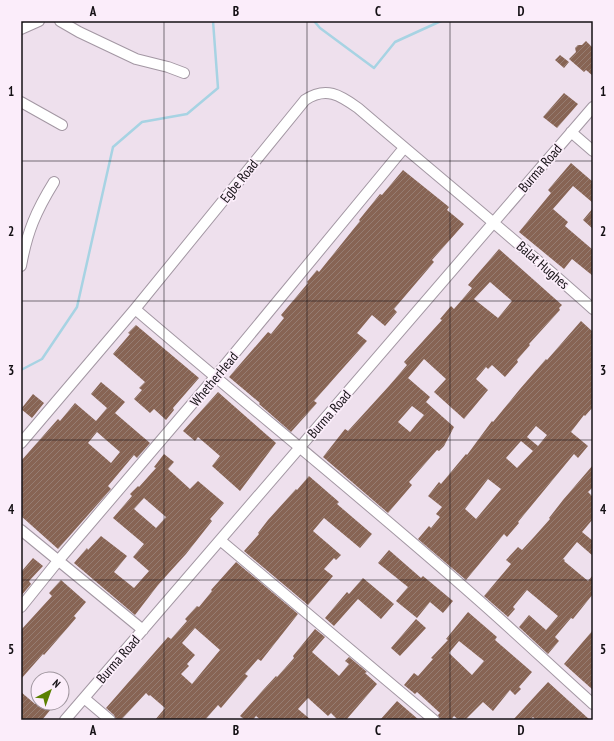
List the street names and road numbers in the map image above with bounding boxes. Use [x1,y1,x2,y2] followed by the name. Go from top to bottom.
[514,140,566,196] street label: Burma Road
[216,156,262,206] street label: Egbe Road
[513,237,573,293] street label: Balat Hughes
[186,348,242,410] street label: WhetherHead
[303,386,355,442] street label: Burma Road
[92,631,144,687] street label: Burma Road

